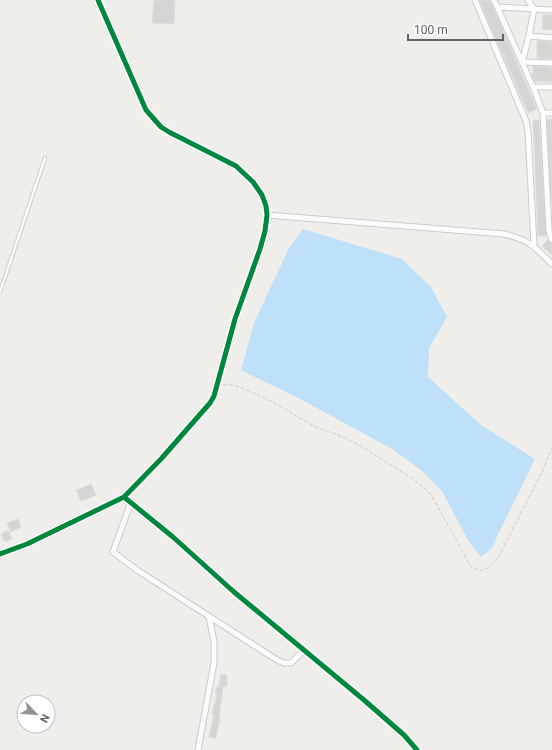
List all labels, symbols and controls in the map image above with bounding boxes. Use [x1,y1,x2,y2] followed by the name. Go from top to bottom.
[408,16,503,42] scale bar
[414,23,448,37] text: 100 m
[16,694,56,734] north arrow
[37,712,52,725] text: N

